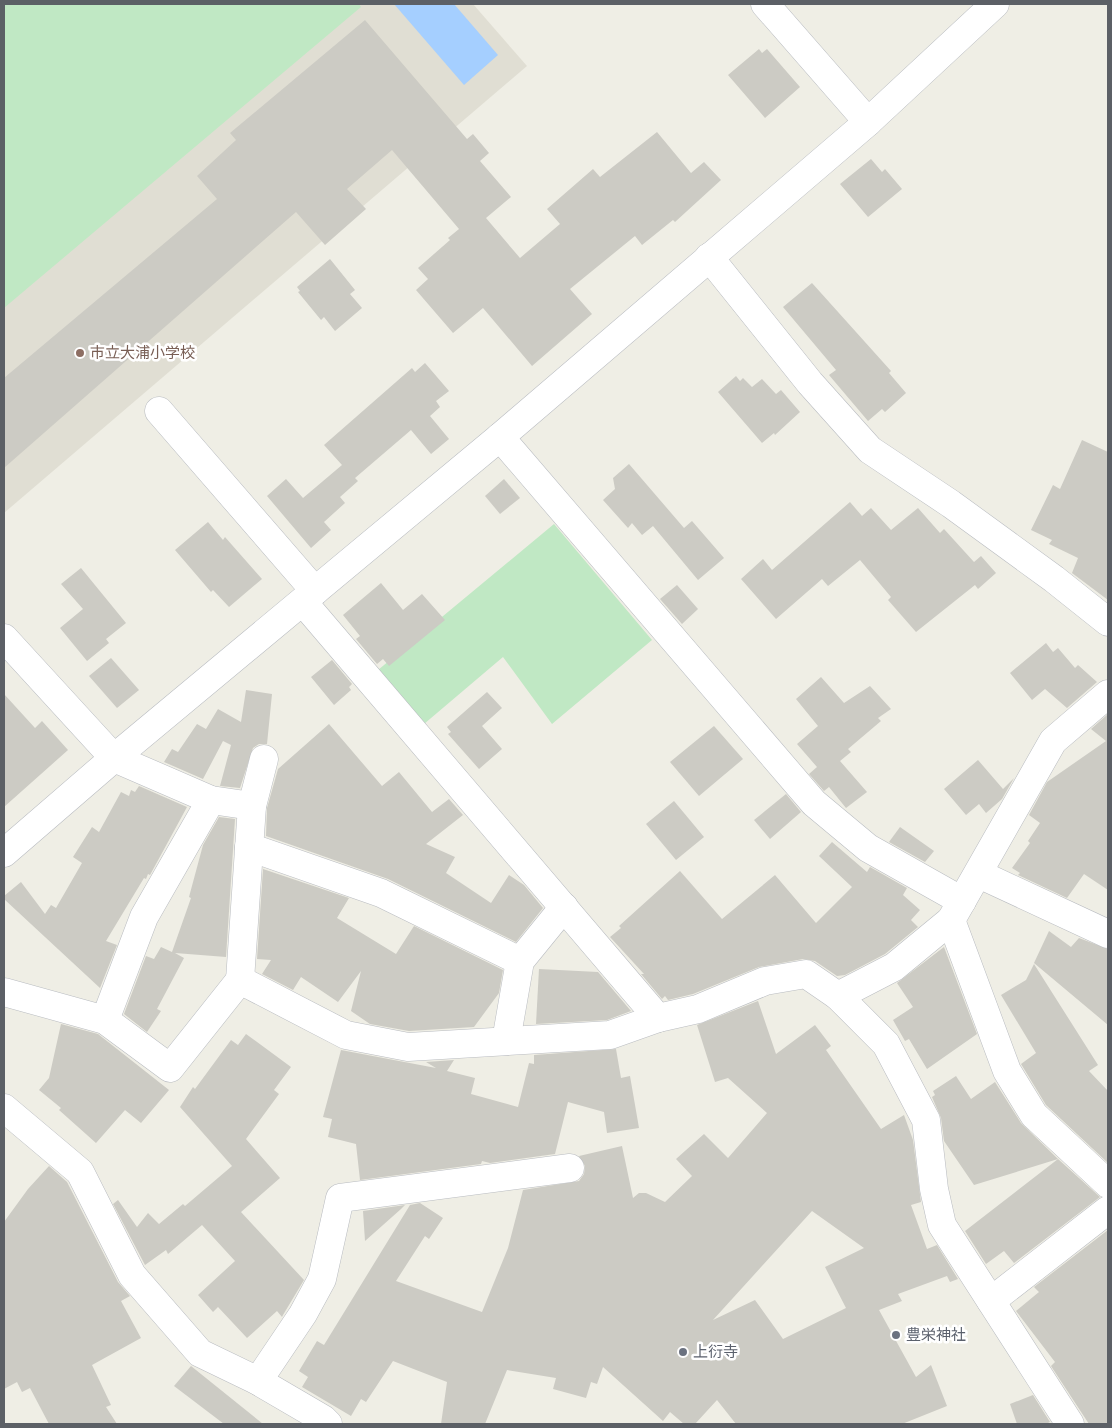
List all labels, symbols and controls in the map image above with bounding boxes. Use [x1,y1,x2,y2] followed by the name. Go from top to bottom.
[90,344,195,362] place label: 市立大浦小学校
[74,347,86,359] marker: 市立大浦小学校
[906,1326,966,1344] place label: 豊栄神社
[890,1329,902,1341] marker: 豊栄神社
[693,1343,738,1361] place label: 上衍寺
[677,1346,689,1358] marker: 上衍寺

